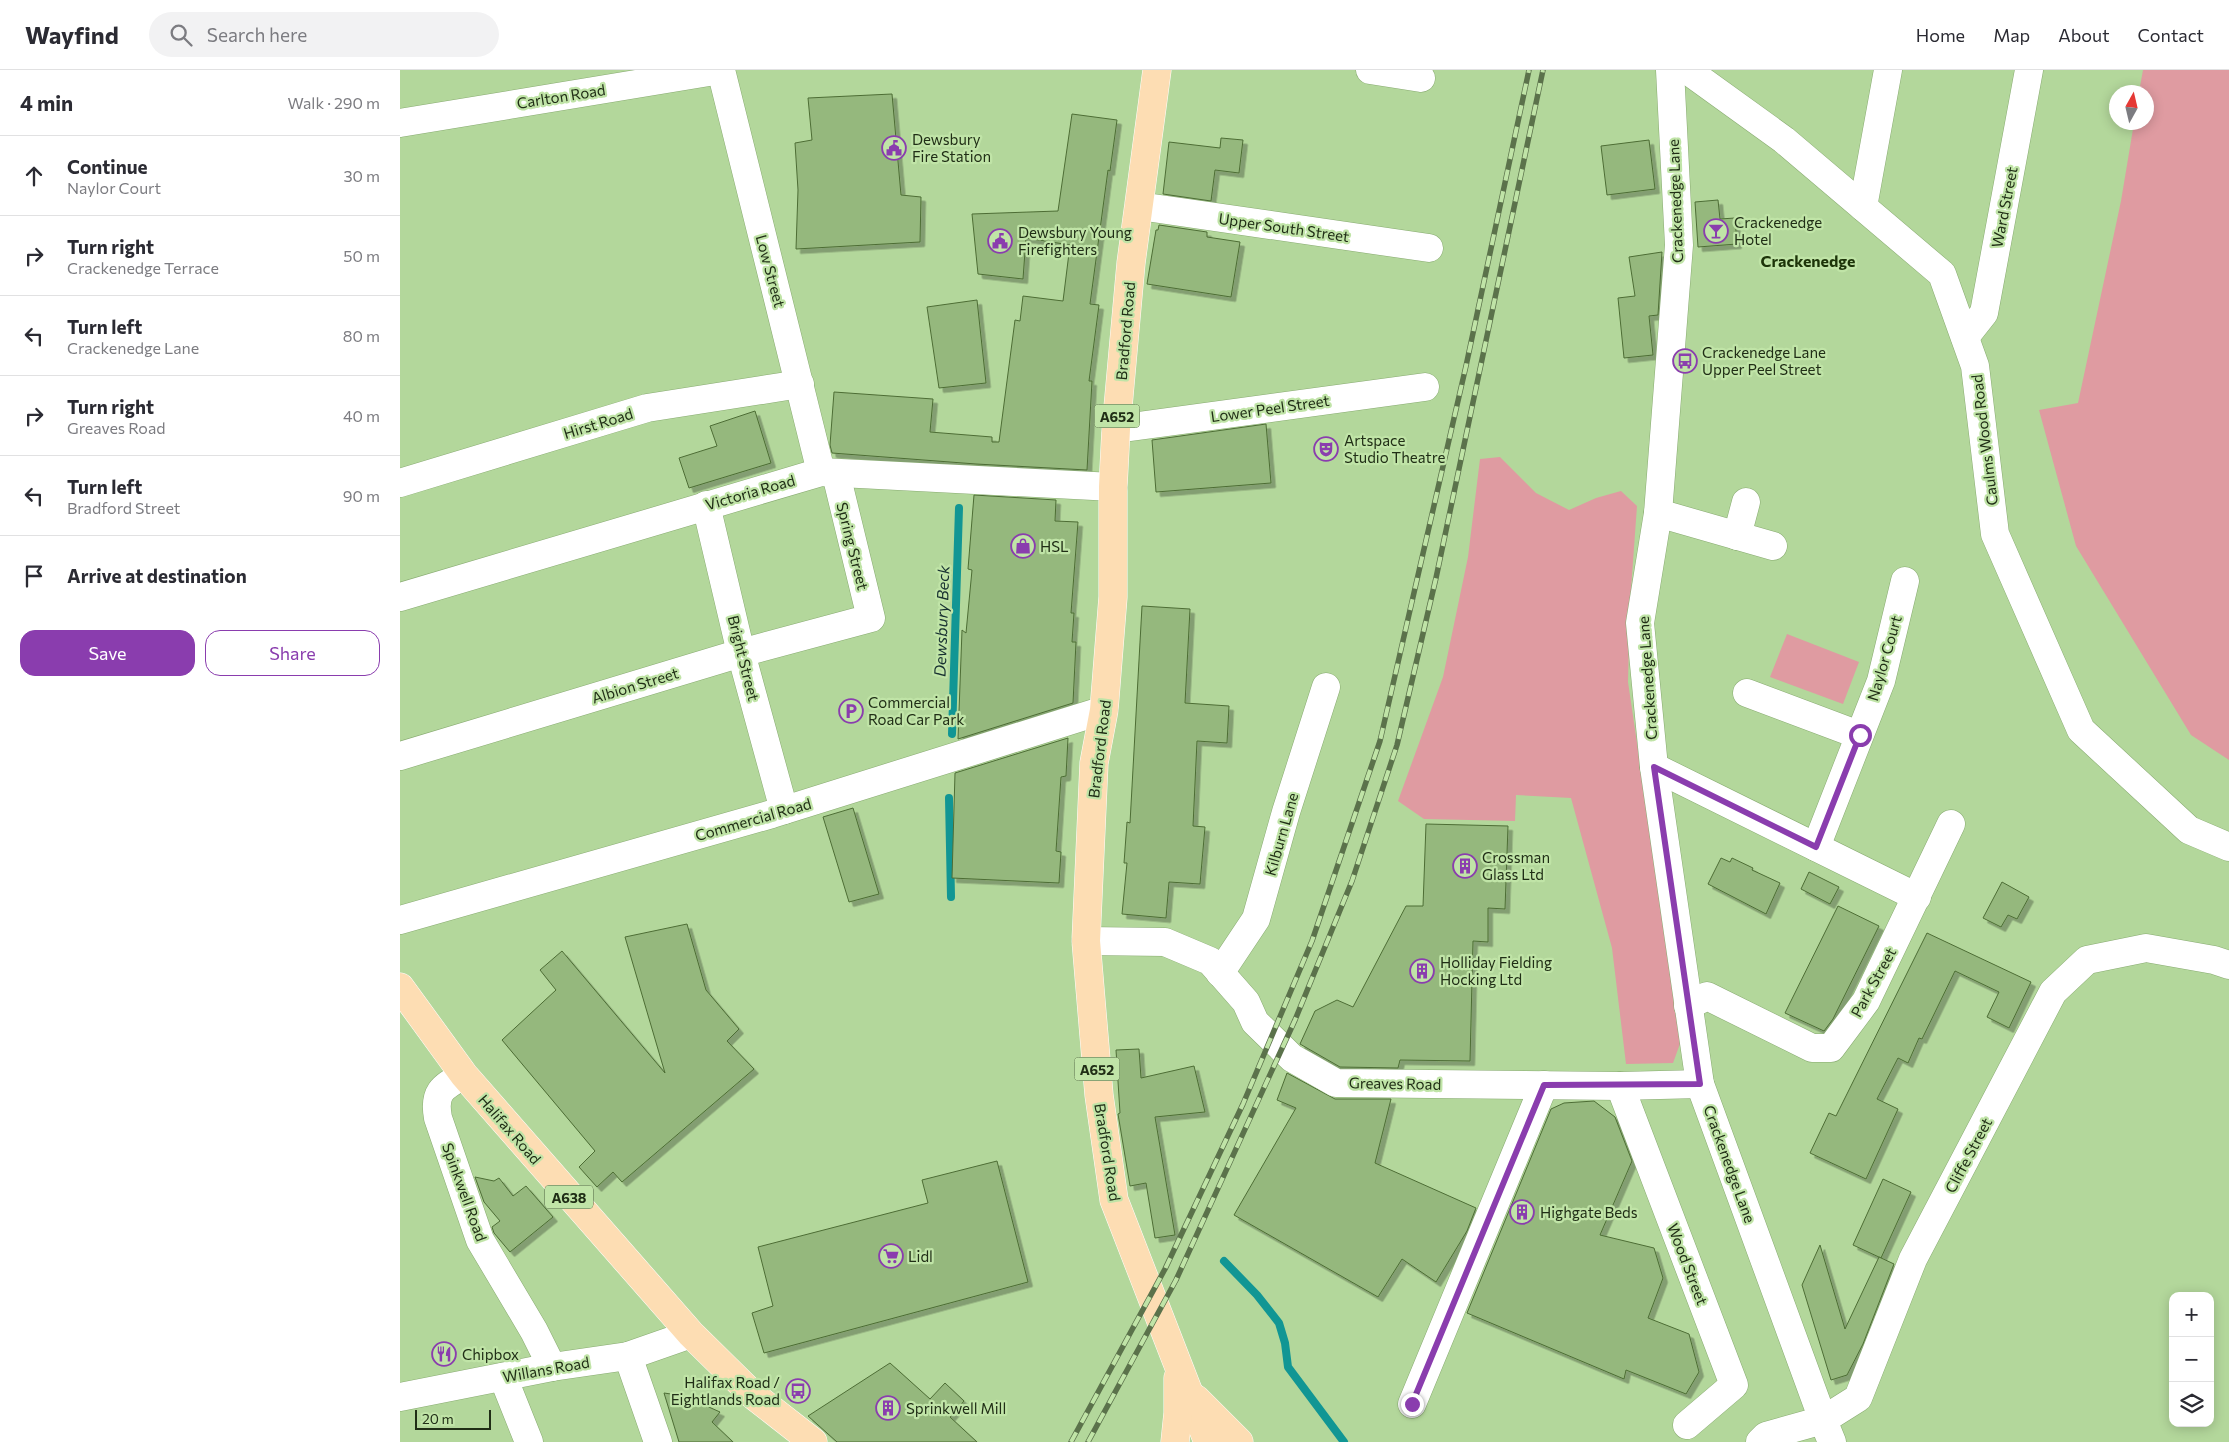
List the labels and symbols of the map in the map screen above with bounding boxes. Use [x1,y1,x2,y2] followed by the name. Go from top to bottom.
[515,80,607,112] street label: Carlton Road
[2109,85,2154,130] north arrow
[912,130,991,165] place label: Dewsbury Fire Station
[881,135,907,161] public building icon: Dewsbury Fire Station
[1664,139,1686,263] street label: Crackenedge Lane
[1987,165,2021,249] street label: Ward Street
[1218,209,1350,245] street label: Upper South Street
[1734,213,1822,248] place label: Crackenedge Hotel
[1703,218,1729,244] bar icon: Crackenedge Hotel
[1018,223,1132,258] place label: Dewsbury Young Firefighters
[987,228,1013,254] public building icon: Dewsbury Young Firefighters
[753,233,789,309] street label: Low Street
[1761,251,1855,270] district label: Crackenedge
[1112,281,1138,381] street label: Bradford Road
[1702,343,1826,378] place label: Crackenedge Lane Upper Peel Street
[1672,348,1698,374] bus stop icon: Crackenedge Lane Upper Peel Street
[1967,373,2001,507] street label: Caulms Wood Road
[1209,391,1331,425] street label: Lower Peel Street
[561,404,635,442] street label: Hirst Road
[1094,404,1140,428] road number: A652
[1344,431,1445,466] place label: Artspace Studio Theatre
[1313,436,1339,462] theatre icon: Artspace Studio Theatre
[703,471,797,513] street label: Victoria Road
[833,500,873,592] street label: Spring Street
[1010,533,1036,559] shop icon: HSL
[1040,537,1069,555] place label: HSL
[930,565,952,677] water label: Dewsbury Beck
[725,613,763,703] street label: Bright Street
[1863,613,1905,703] street label: Naylor Court
[1634,615,1660,740] street label: Crackenedge Lane
[589,663,681,707] street label: Albion Street
[868,693,964,728] place label: Commercial Road Car Park
[838,698,864,724] parking icon: Commercial Road Car Park
[1084,699,1114,799] street label: Bradford Road
[1849,724,1872,747] route start
[1261,790,1301,878] street label: Kilburn Lane
[693,794,813,844] street label: Commercial Road
[1482,848,1550,883] place label: Crossman Glass Ltd
[1452,853,1478,879] building icon: Crossman Glass Ltd
[1847,944,1899,1020] street label: Park Street
[1440,953,1552,988] place label: Holliday Fielding Hocking Ltd
[1409,958,1435,984] building icon: Holliday Fielding Hocking Ltd
[1074,1058,1120,1081] road number: A652
[1349,1073,1441,1093] street label: Greaves Road
[475,1091,545,1167] street label: Halifax Road
[1091,1102,1125,1202] street label: Bradford Road
[1700,1103,1760,1225] street label: Crackenedge Lane
[1941,1114,1995,1196] street label: Cliffe Street
[439,1140,491,1244] street label: Spinkwell Road
[545,1186,593,1208] road number: A638
[1509,1199,1535,1225] building icon: Highgate Beds
[1540,1203,1638,1221] place label: Highgate Beds
[1664,1221,1712,1307] street label: Wood Street
[878,1243,904,1269] supermarket icon: Lidl
[908,1247,933,1265] place label: Lidl
[431,1341,457,1367] restaurant icon: Chipbox
[462,1345,519,1363] place label: Chipbox
[501,1353,591,1385] street label: Willans Road
[671,1373,780,1408] place label: Halifax Road / Eightlands Road
[785,1378,811,1404] bus stop icon: Halifax Road / Eightlands Road
[1401,1393,1424,1416] route end
[875,1395,901,1421] building icon: Sprinkwell Mill
[906,1399,1006,1417] place label: Sprinkwell Mill
[415,1407,491,1430] scale bar

